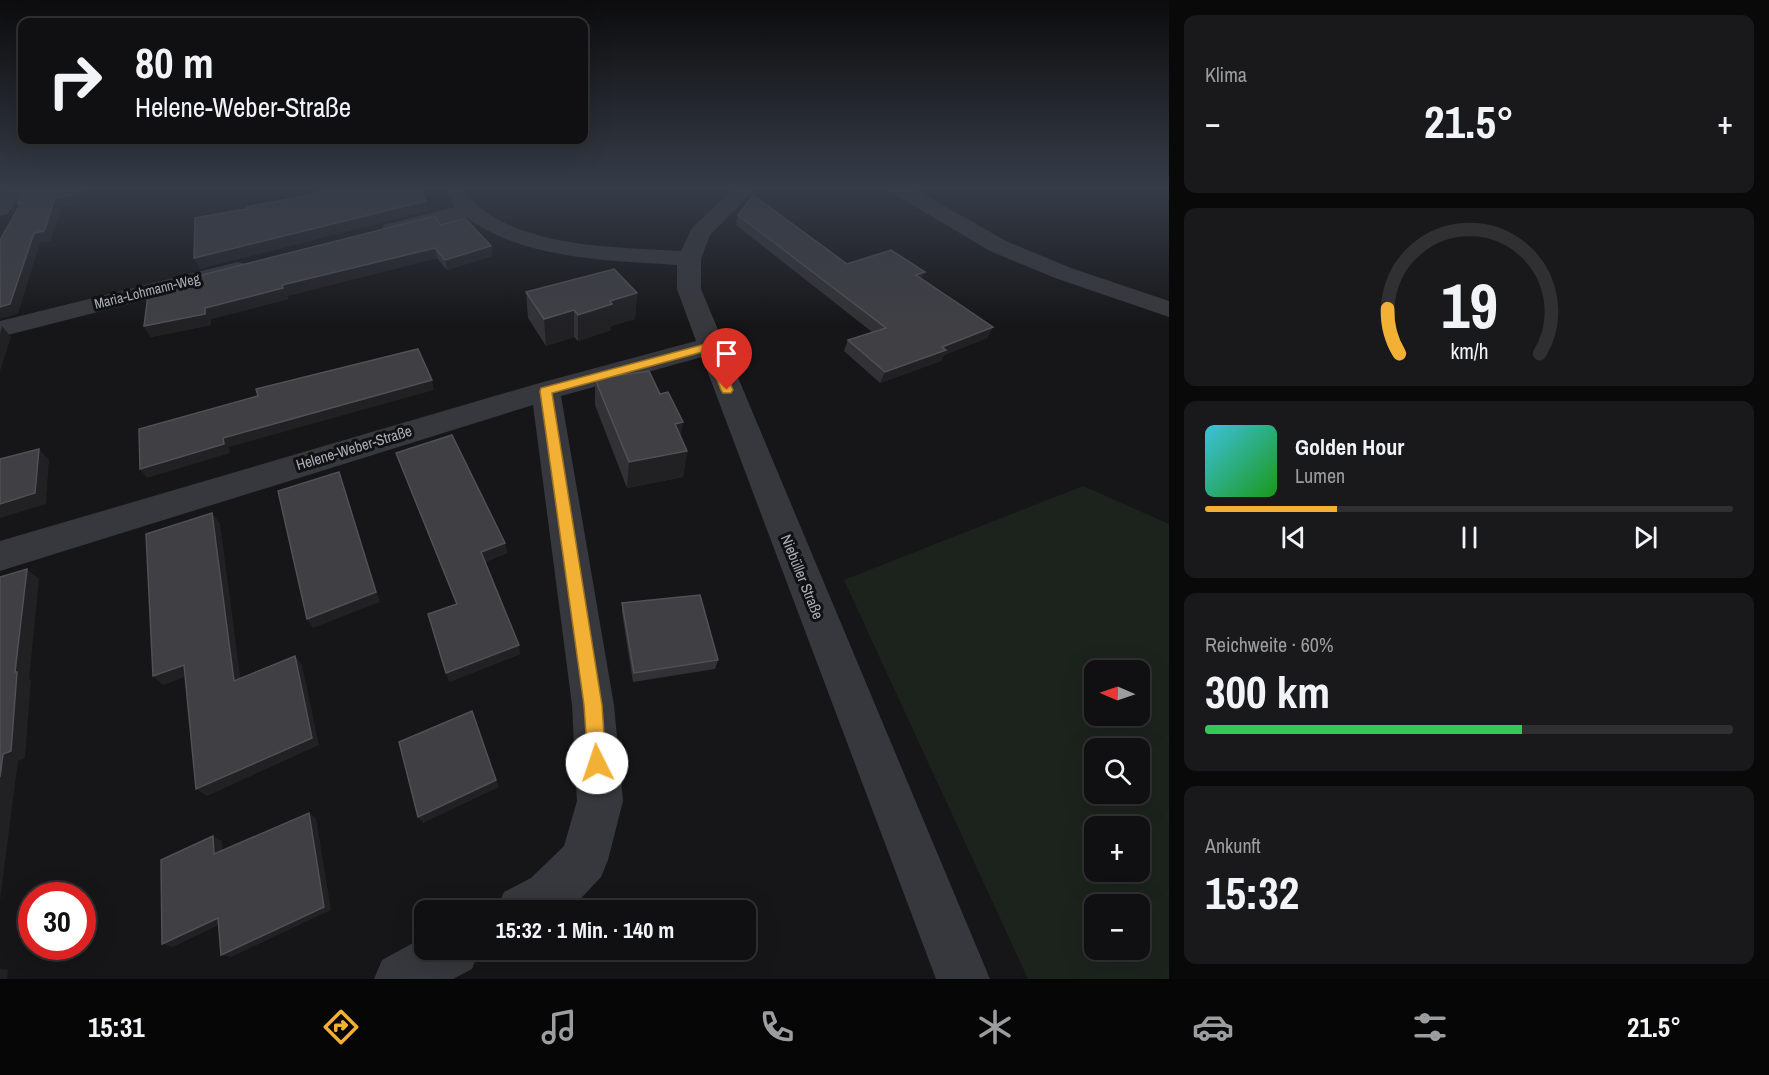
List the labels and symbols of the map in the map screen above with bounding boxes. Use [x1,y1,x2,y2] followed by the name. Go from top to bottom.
[92,269,202,313] street label: Maria-Lohmann-Weg
[701,328,752,390] pin
[293,420,414,475] street label: Helene-Weber-Straße
[776,531,829,622] street label: Niebüller Straße
[1084,660,1150,726] north arrow
[565,731,629,795] position arrow
[18,882,96,960] speed limit sign: 30

